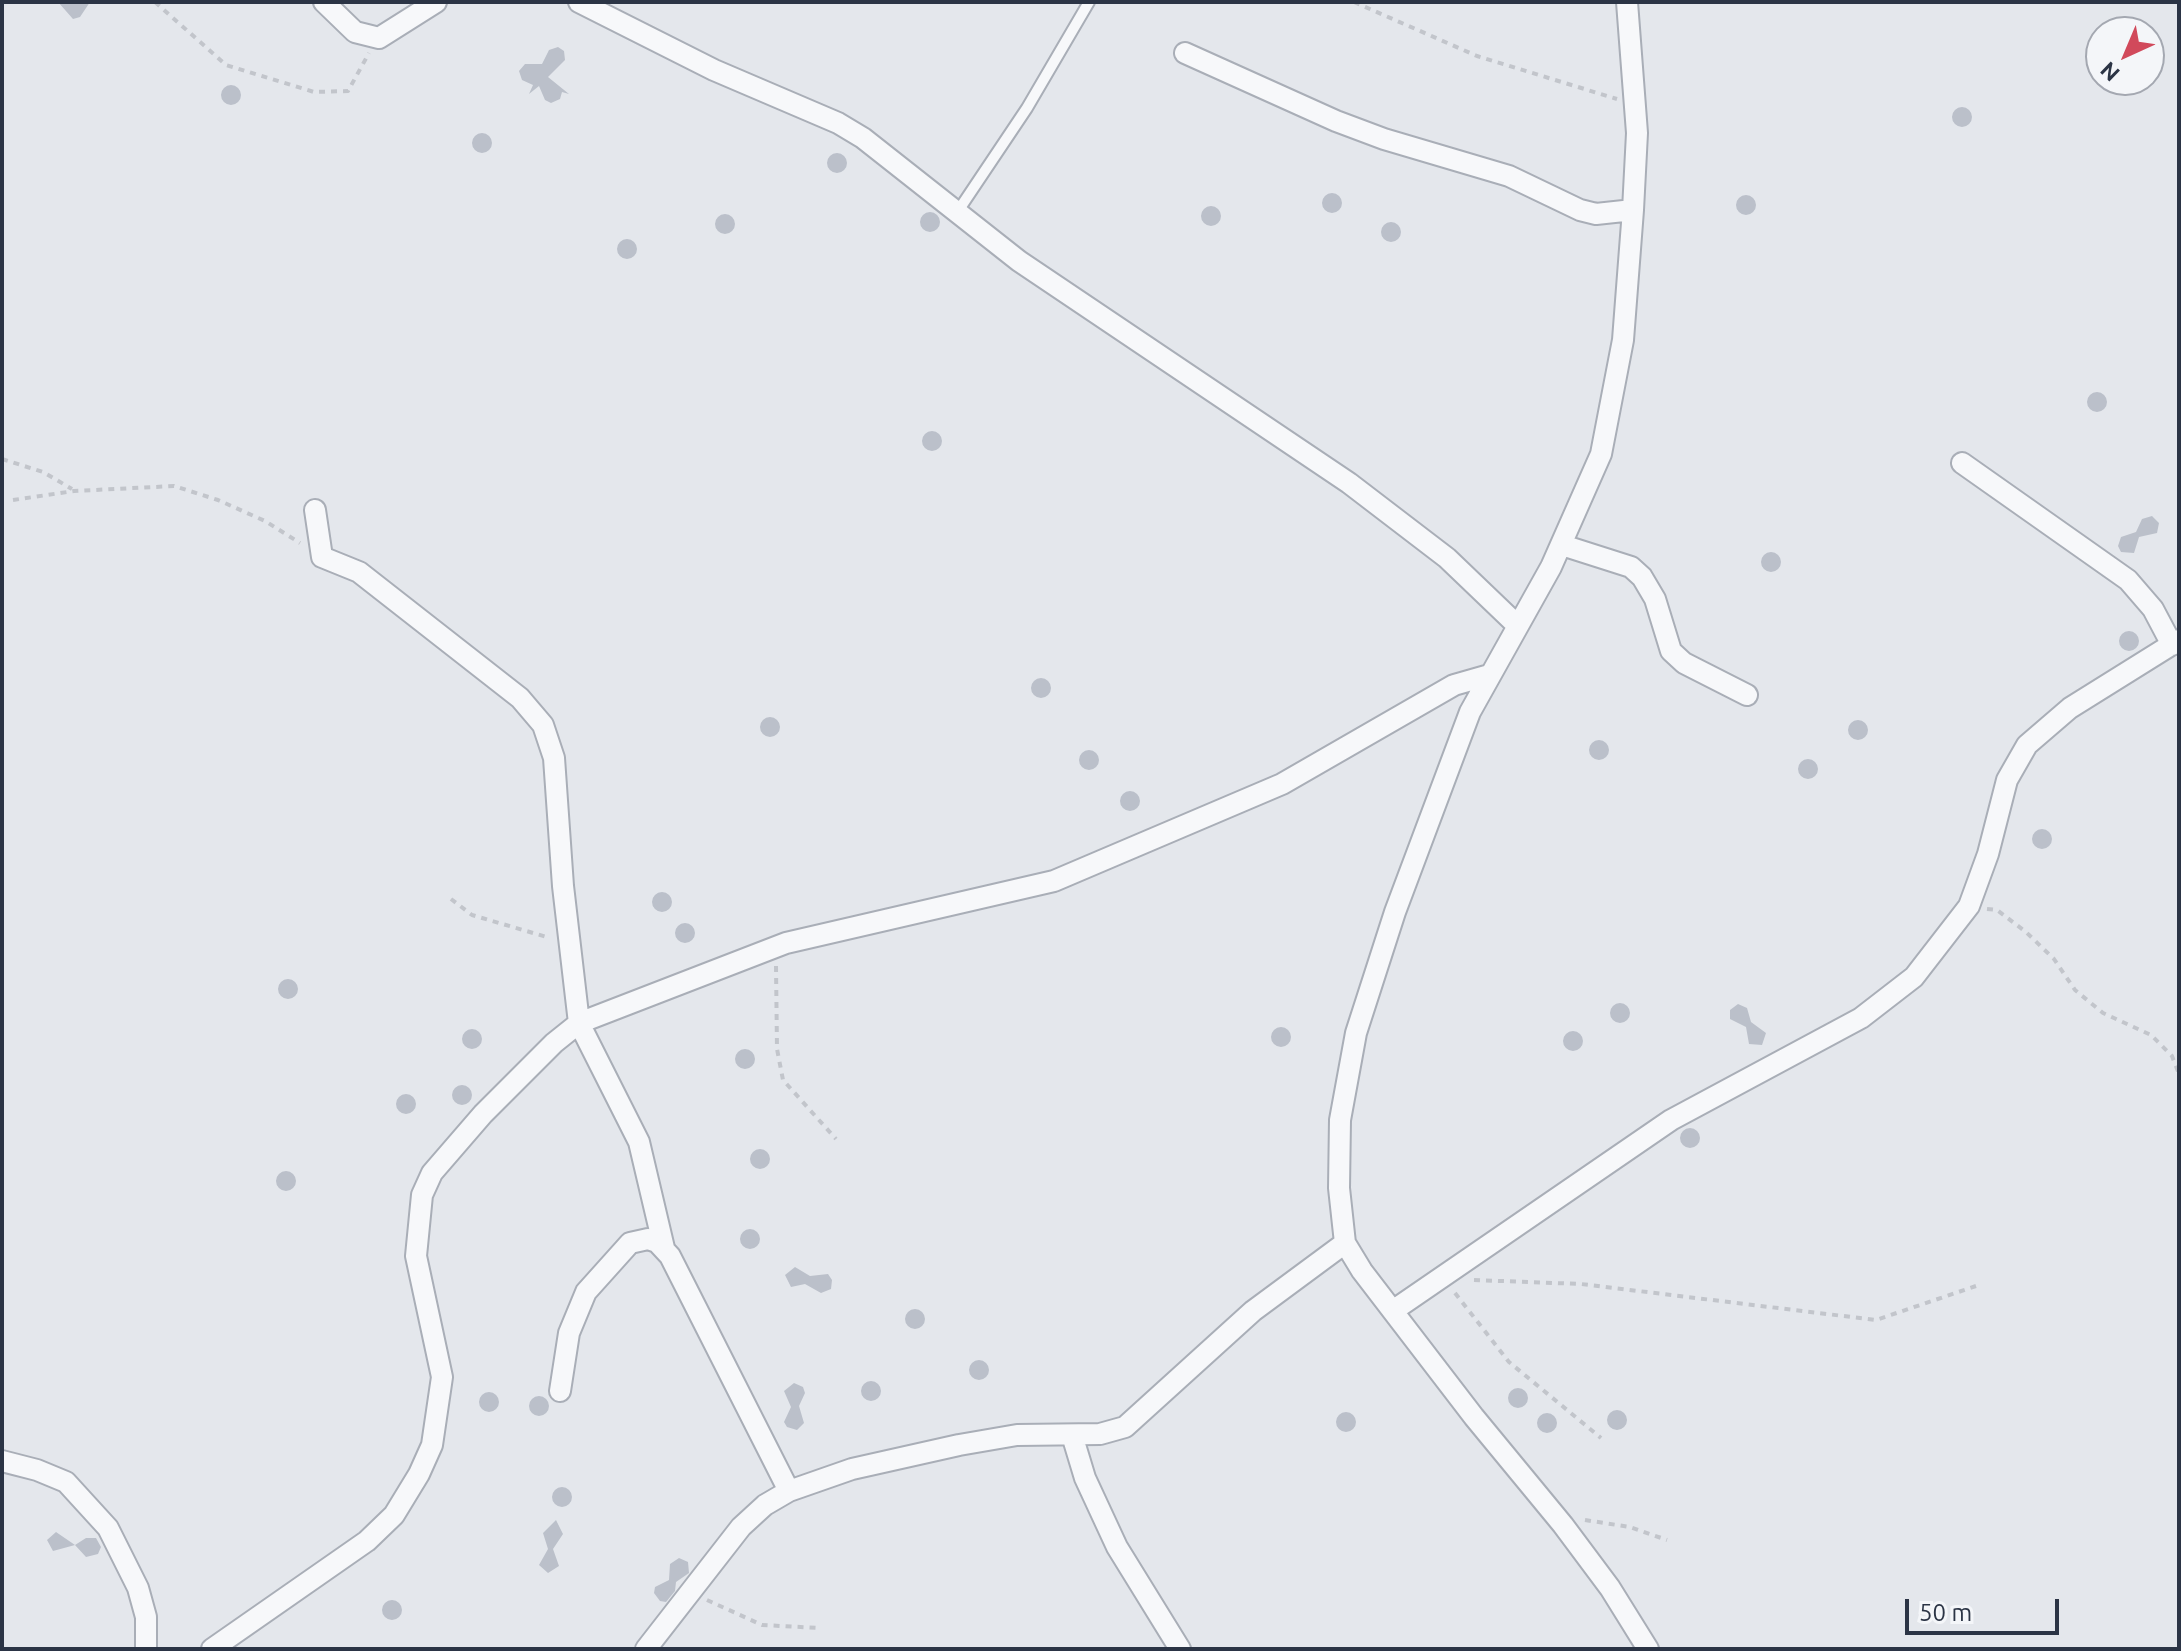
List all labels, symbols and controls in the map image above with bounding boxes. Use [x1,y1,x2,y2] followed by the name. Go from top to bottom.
[2085,16,2165,96] north arrow
[2095,57,2124,87] text: N
[1909,1583,2063,1633] scale bar
[1919,1599,1972,1626] text: 50 m

